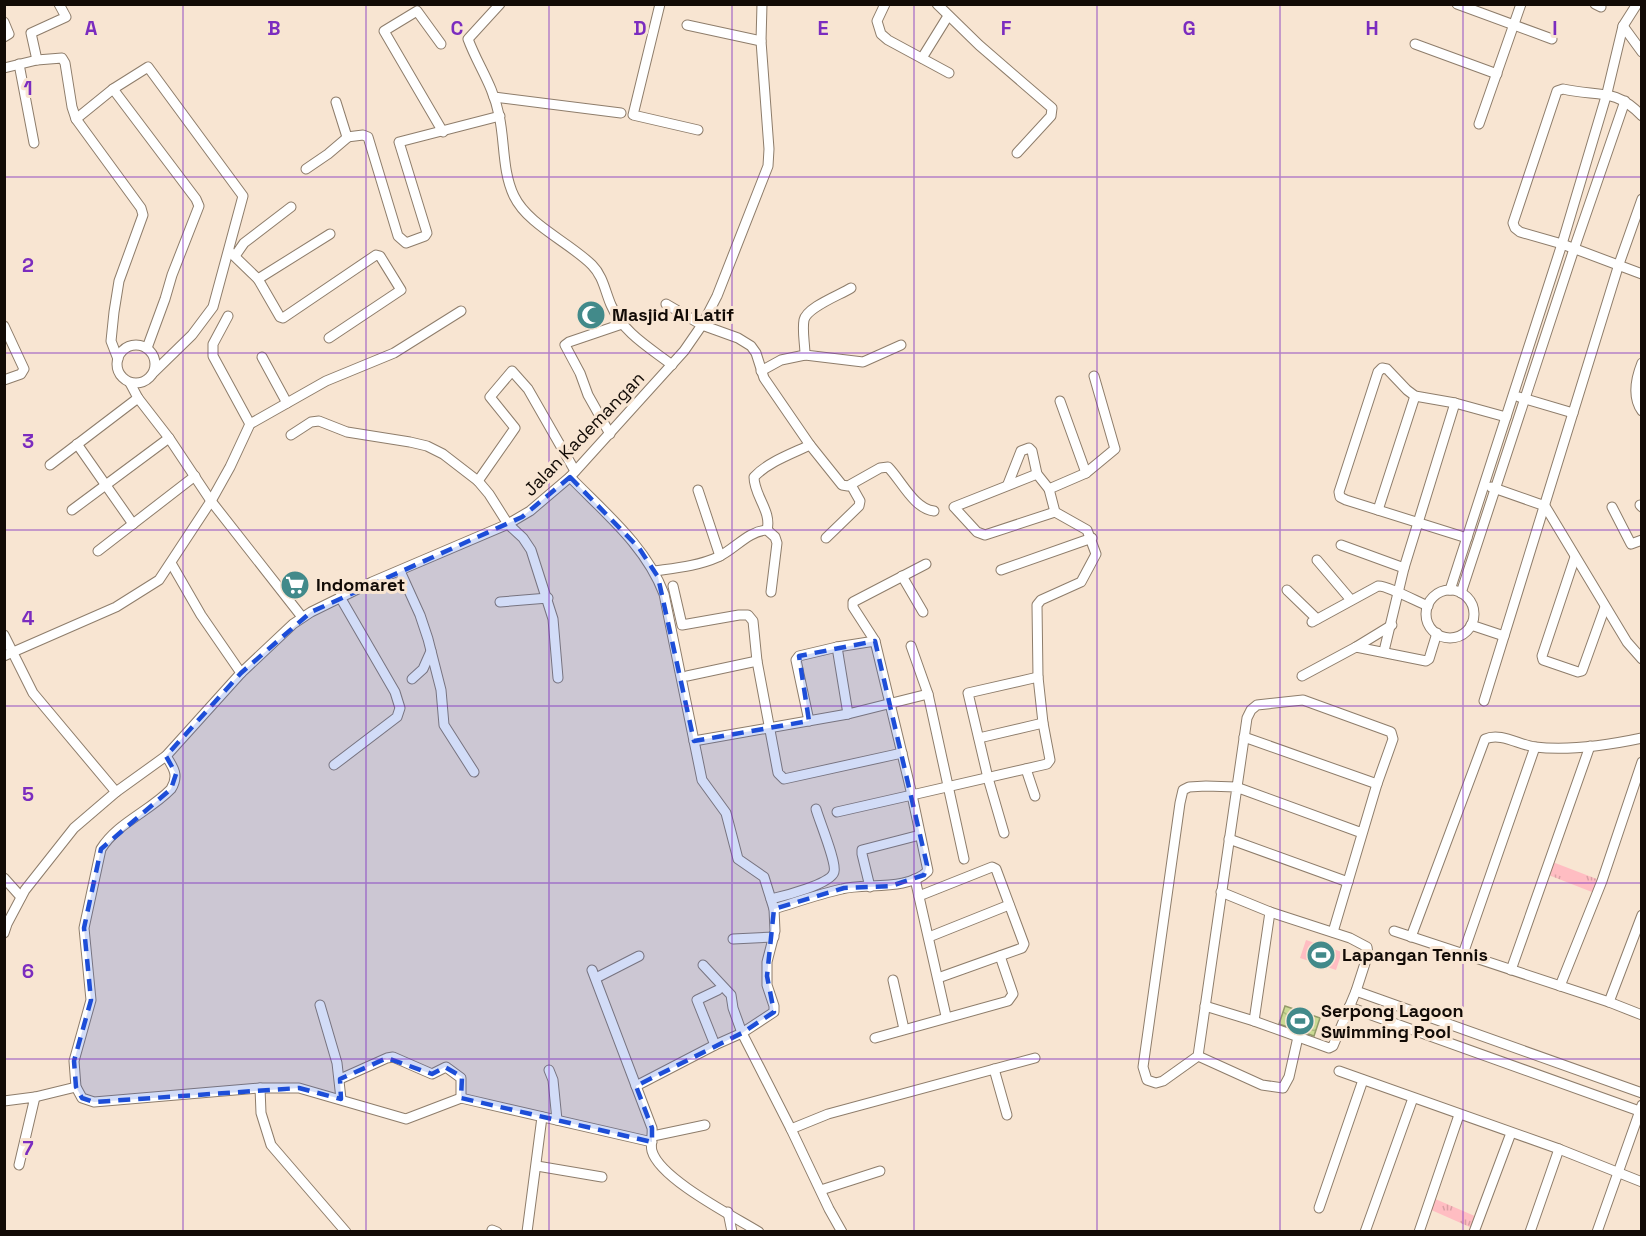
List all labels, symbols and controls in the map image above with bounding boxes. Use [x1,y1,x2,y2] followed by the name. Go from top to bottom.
[85,15,98,41] text: A
[267,15,281,41] text: B
[451,15,464,41] text: C
[633,15,647,41] text: D
[817,15,829,41] text: E
[1001,15,1012,41] text: F
[1182,15,1196,41] text: G
[1365,15,1379,41] text: H
[1552,15,1558,41] text: I
[23,75,33,101] text: 1
[22,252,34,278] text: 2
[575,299,607,331] mosque icon: Masjid Al Latif
[612,303,734,326] place label: Masjid Al Latif
[518,367,649,501] street label: Jalan Kademangan
[22,428,34,454] text: 3
[279,569,311,601] supermarket icon: Indomaret
[316,573,405,596] place label: Indomaret
[22,605,35,631] text: 4
[22,781,34,807] text: 5
[1305,939,1337,971] sports icon: Lapangan Tennis
[1342,943,1488,966] place label: Lapangan Tennis
[22,958,34,984] text: 6
[1321,999,1464,1043] place label: Serpong Lagoon Swimming Pool
[1284,1005,1316,1037] sports icon: Serpong Lagoon Swimming Pool
[22,1135,34,1161] text: 7

